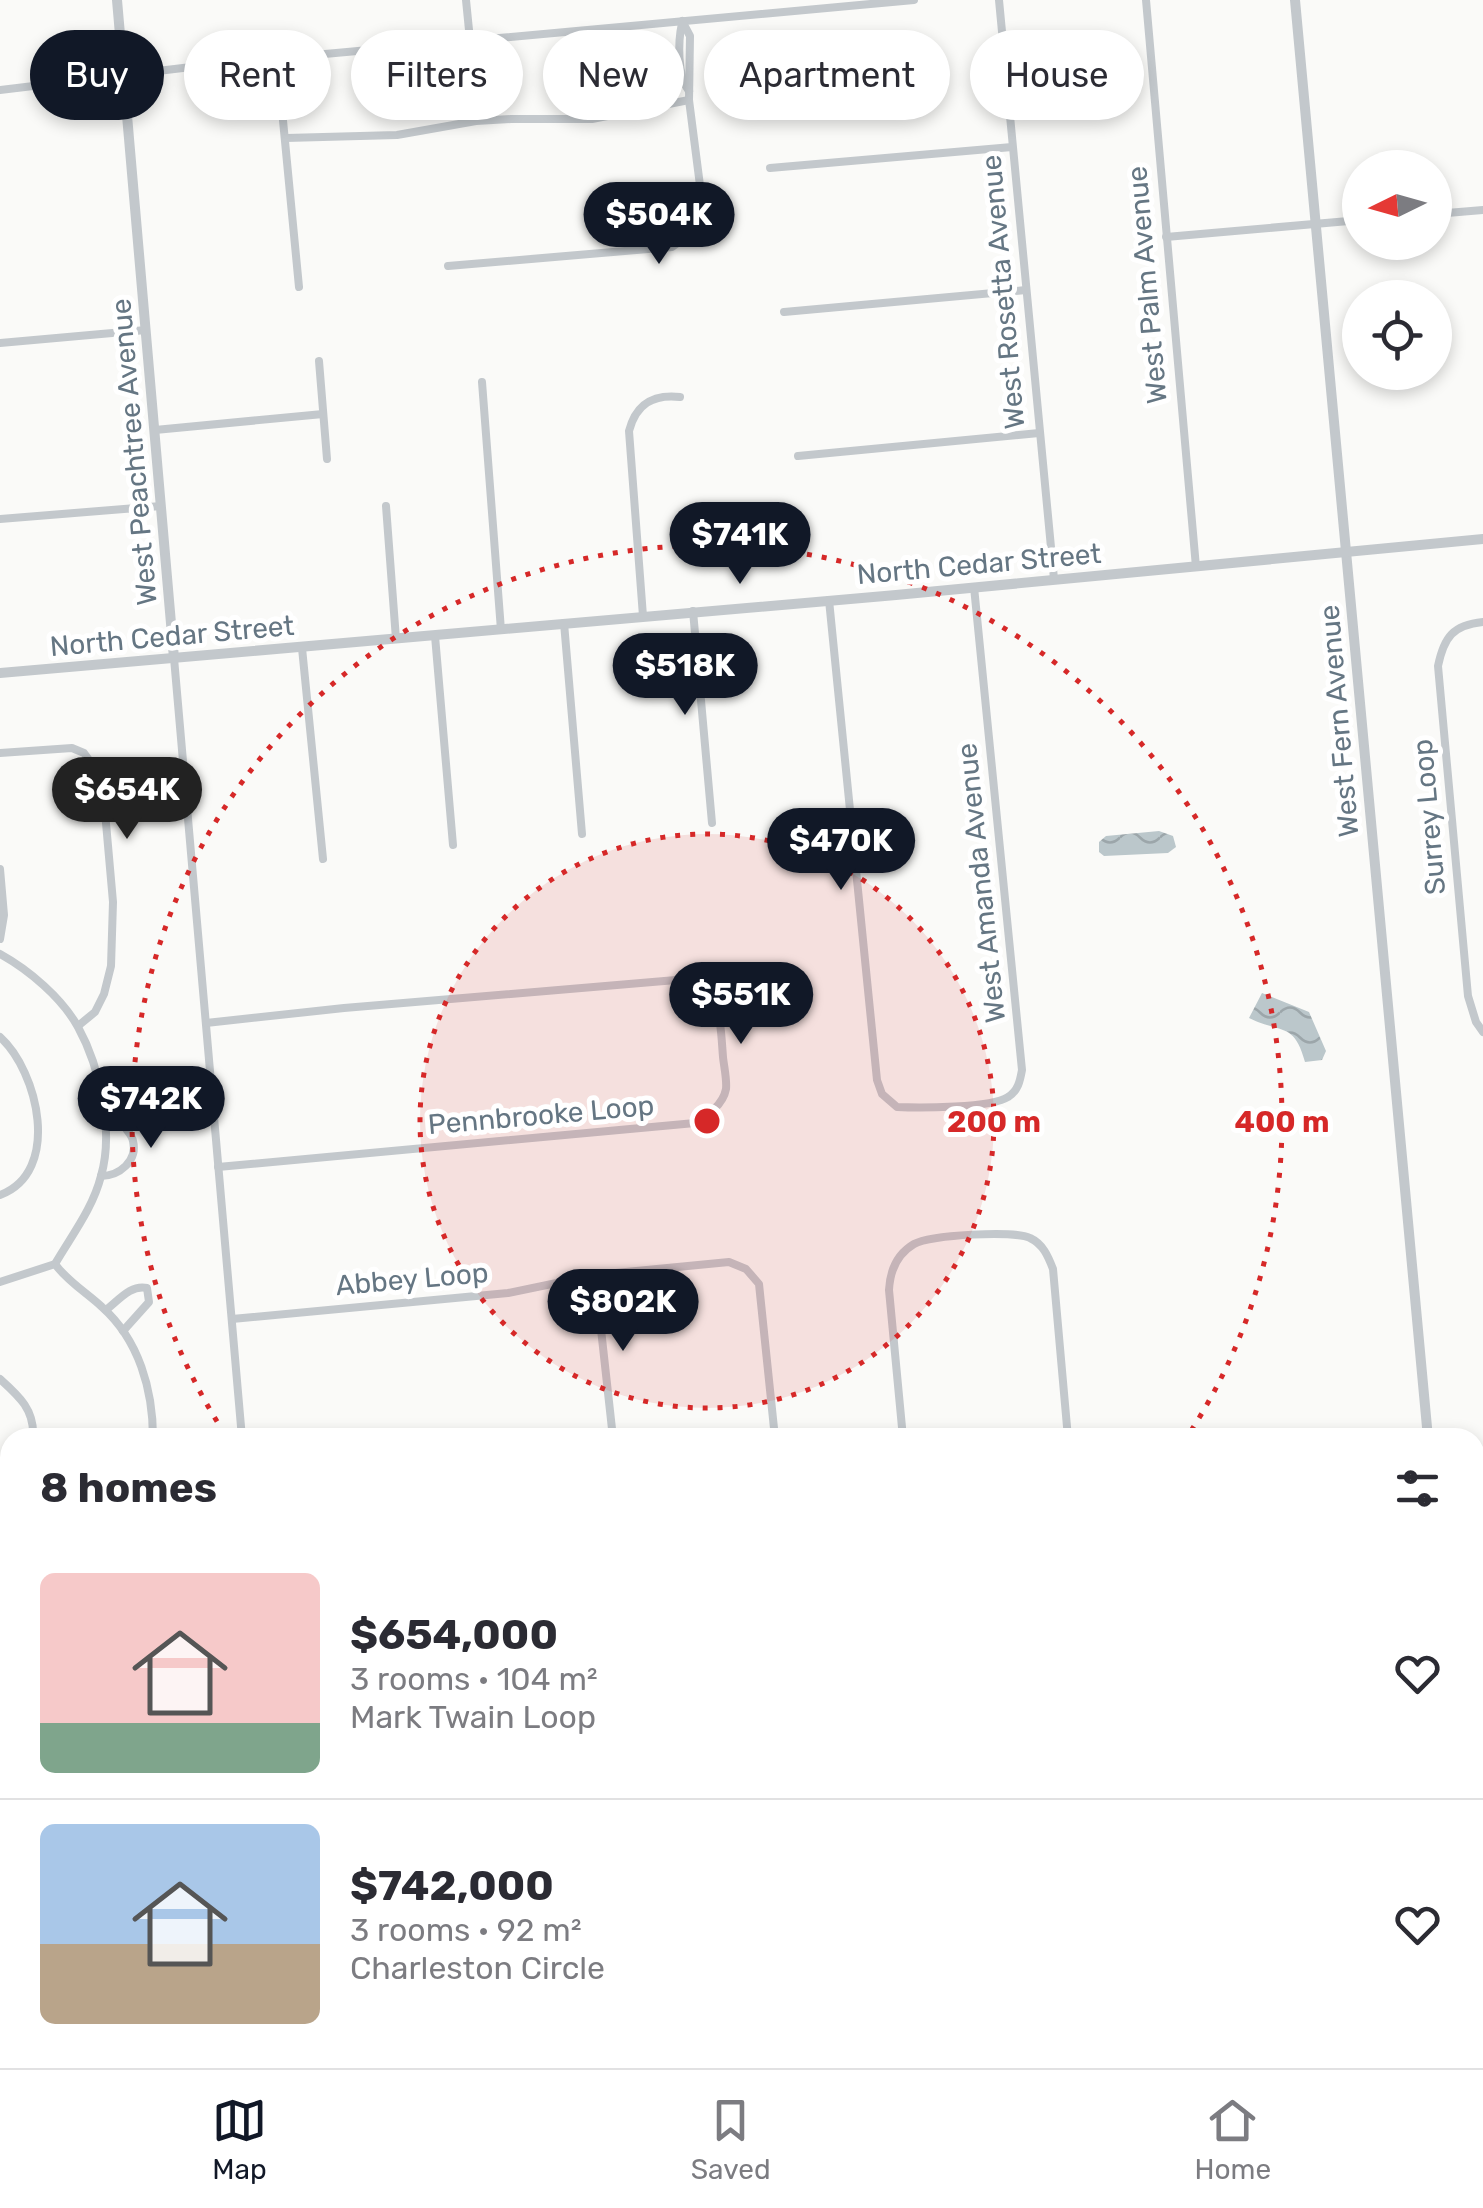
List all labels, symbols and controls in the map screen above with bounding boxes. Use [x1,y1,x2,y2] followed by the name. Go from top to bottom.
[30,30,164,120] chip: Buy
[184,30,331,120] chip: Rent
[351,30,523,120] chip: Filters
[543,30,684,120] chip: New
[704,30,950,120] chip: Apartment
[970,30,1144,120] chip: House
[1342,150,1452,260] north arrow
[1342,150,1452,390] map controls
[975,153,1031,431] street label: West Rosetta Avenue
[1120,165,1174,405] street label: West Palm Avenue
[589,182,729,267] pin: $504K
[606,195,712,233] text: $504K
[1342,280,1452,390] button: locate
[104,297,164,607] street label: West Peachtree Avenue
[670,502,810,587] pin: $741K
[692,515,788,553] text: $741K
[855,537,1103,591] street label: North Cedar Street
[1312,603,1366,839] street label: West Fern Avenue
[48,609,296,663] street label: North Cedar Street
[615,633,755,718] pin: $518K
[635,646,735,684] text: $518K
[1406,738,1452,896] street label: Surrey Loop
[950,741,1012,1025] street label: West Amanda Avenue
[57,757,197,842] pin: $654K
[74,770,180,808] text: $654K
[771,808,911,893] pin: $470K
[789,821,893,859] text: $470K
[671,962,811,1047] pin: $551K
[691,975,791,1013] text: $551K
[81,1066,221,1151] pin: $742K
[100,1079,202,1117] text: $742K
[426,1089,656,1141] street label: Pennbrooke Loop
[689,1103,725,1139] centre of rings
[947,1104,1041,1140] text: 200 m
[1234,1104,1330,1140] text: 400 m
[334,1256,490,1302] street label: Abbey Loop
[553,1269,693,1354] pin: $802K
[570,1282,676,1320] text: $802K
[1390,1461,1445,1516] icon: filters
[40,1463,217,1513] text: 8 homes
[350,1610,558,1660] text: $654,000
[120,1613,240,1733] icon: home
[1390,1646,1445,1701] icon: heart
[350,1660,598,1698] text: 3 rooms · 104 m²
[350,1698,596,1736] text: Mark Twain Loop
[350,1861,554,1911] text: $742,000
[120,1864,240,1984] icon: home
[1390,1897,1445,1952] icon: heart
[350,1911,582,1949] text: 3 rooms · 92 m²
[350,1949,605,1987] text: Charleston Circle
[212,2093,267,2186] tab: Map
[691,2093,771,2186] tab: Saved
[1194,2093,1271,2186] tab: Home

